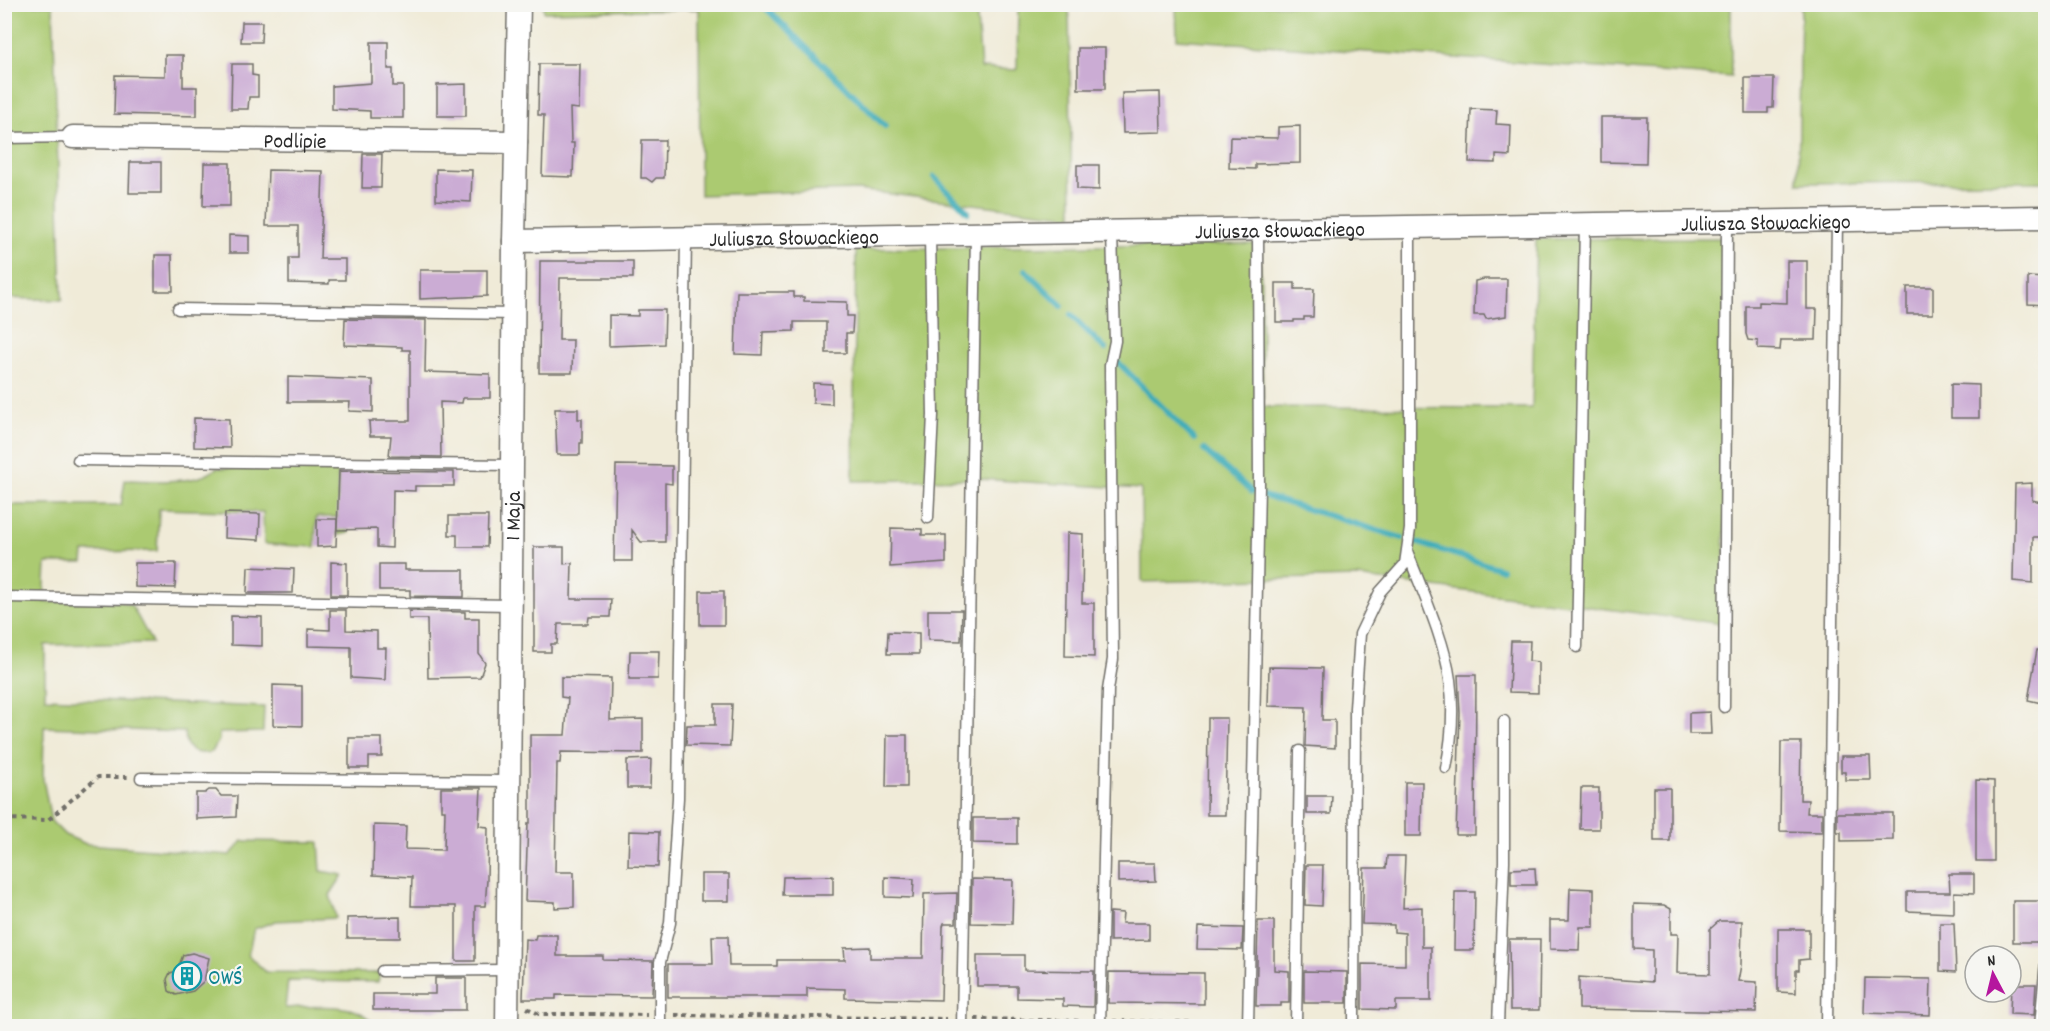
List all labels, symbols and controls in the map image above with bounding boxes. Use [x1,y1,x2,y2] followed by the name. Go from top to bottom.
[263,127,327,159] street label: Podlipie
[1681,208,1851,242] street label: Juliusza Słowackiego
[1195,216,1365,249] street label: Juliusza Słowackiego
[709,223,879,257] street label: Juliusza Słowackiego
[499,491,531,541] street label: 1 Maja
[1963,944,2023,1004] north arrow
[1986,950,1997,973] text: N
[171,960,203,992] building icon: OWŚ
[208,964,242,995] place label: OWŚ

